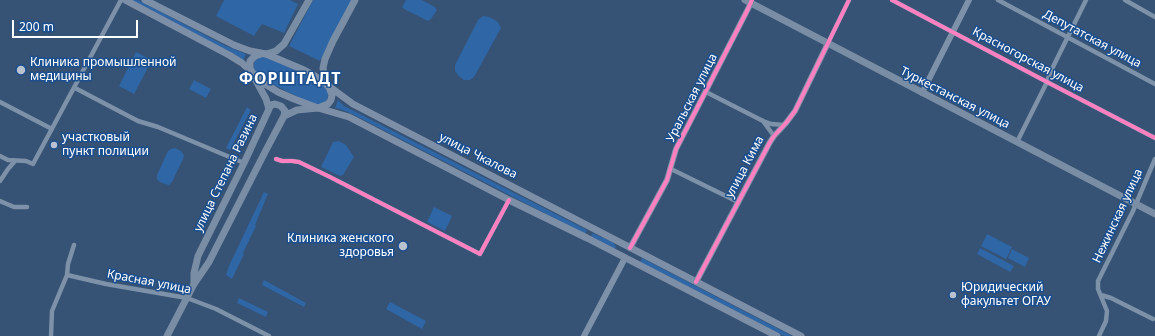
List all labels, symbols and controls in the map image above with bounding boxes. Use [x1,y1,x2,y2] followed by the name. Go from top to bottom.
[1040,7,1144,71] street label: Депутатская улица
[14,12,140,38] scale bar
[19,18,54,35] text: 200 m
[970,24,1086,96] street label: Красногорская улица
[663,51,721,145] street label: Уральская улица
[30,56,176,84] place label: Клиника промышленной медицины
[15,64,27,76] marker: Клиника промышленной медицины
[898,64,1012,132] street label: Туркестанская улица
[239,69,341,89] district label: ФОРШТАДТ
[191,112,261,234] street label: улица Степана Разина
[437,130,519,182] street label: улица Чкалова
[62,131,149,159] place label: участковый пункт полиции
[723,134,767,200] street label: улица Кима
[49,140,59,150] marker: участковый пункт полиции
[1090,167,1146,265] street label: Нежинская улица
[287,232,394,260] place label: Клиника женского здоровья
[397,240,409,252] marker: Клиника женского здоровья
[106,267,192,297] street label: Красная улица
[961,281,1051,309] place label: Юридический факультет ОГАУ
[948,290,958,300] marker: Юридический факультет ОГАУ

